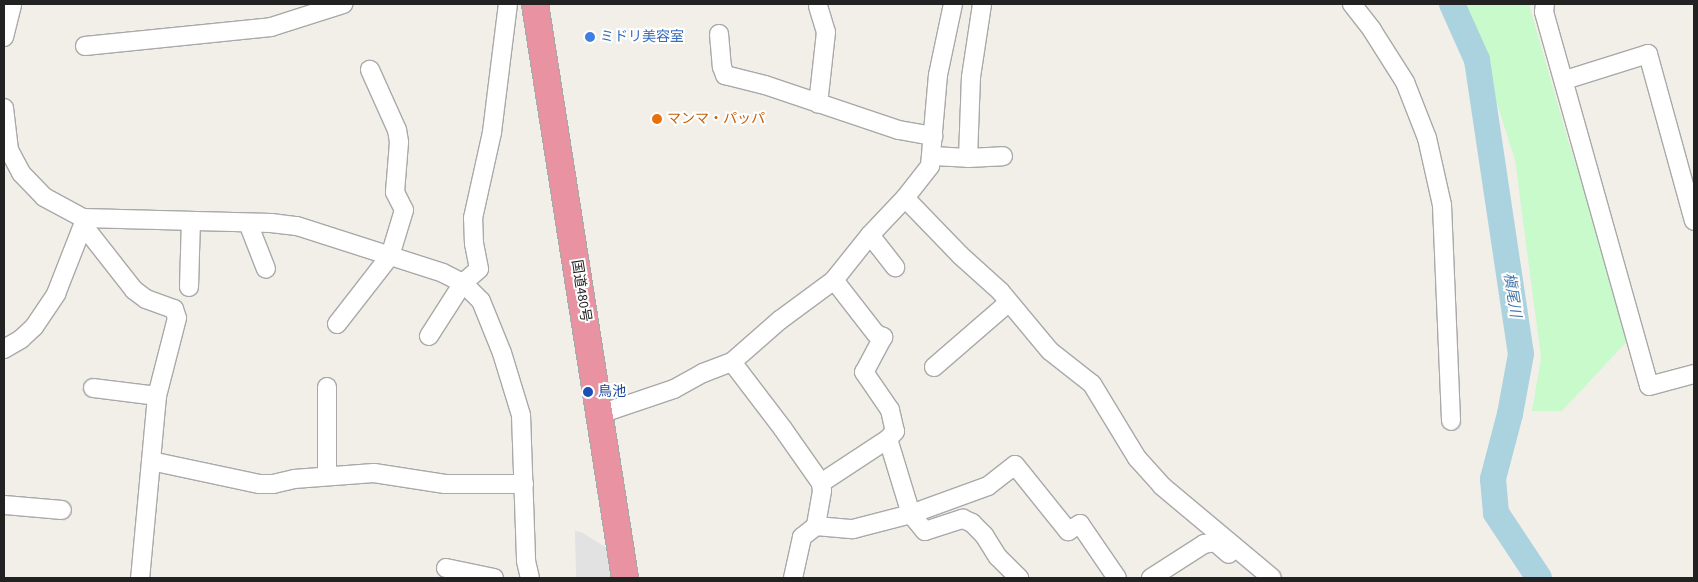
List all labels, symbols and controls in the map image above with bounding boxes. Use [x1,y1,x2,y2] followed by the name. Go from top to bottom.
[600,29,684,45] place label: ミドリ美容室
[584,31,596,43] marker: ミドリ美容室
[667,111,765,127] place label: マンマ・パッパ
[651,113,663,125] marker: マンマ・パッパ
[568,259,594,323] street label: 国道480号
[1500,271,1524,319] water label: 槇尾川
[598,384,626,400] place label: 鳥池
[582,386,594,398] marker: 鳥池

